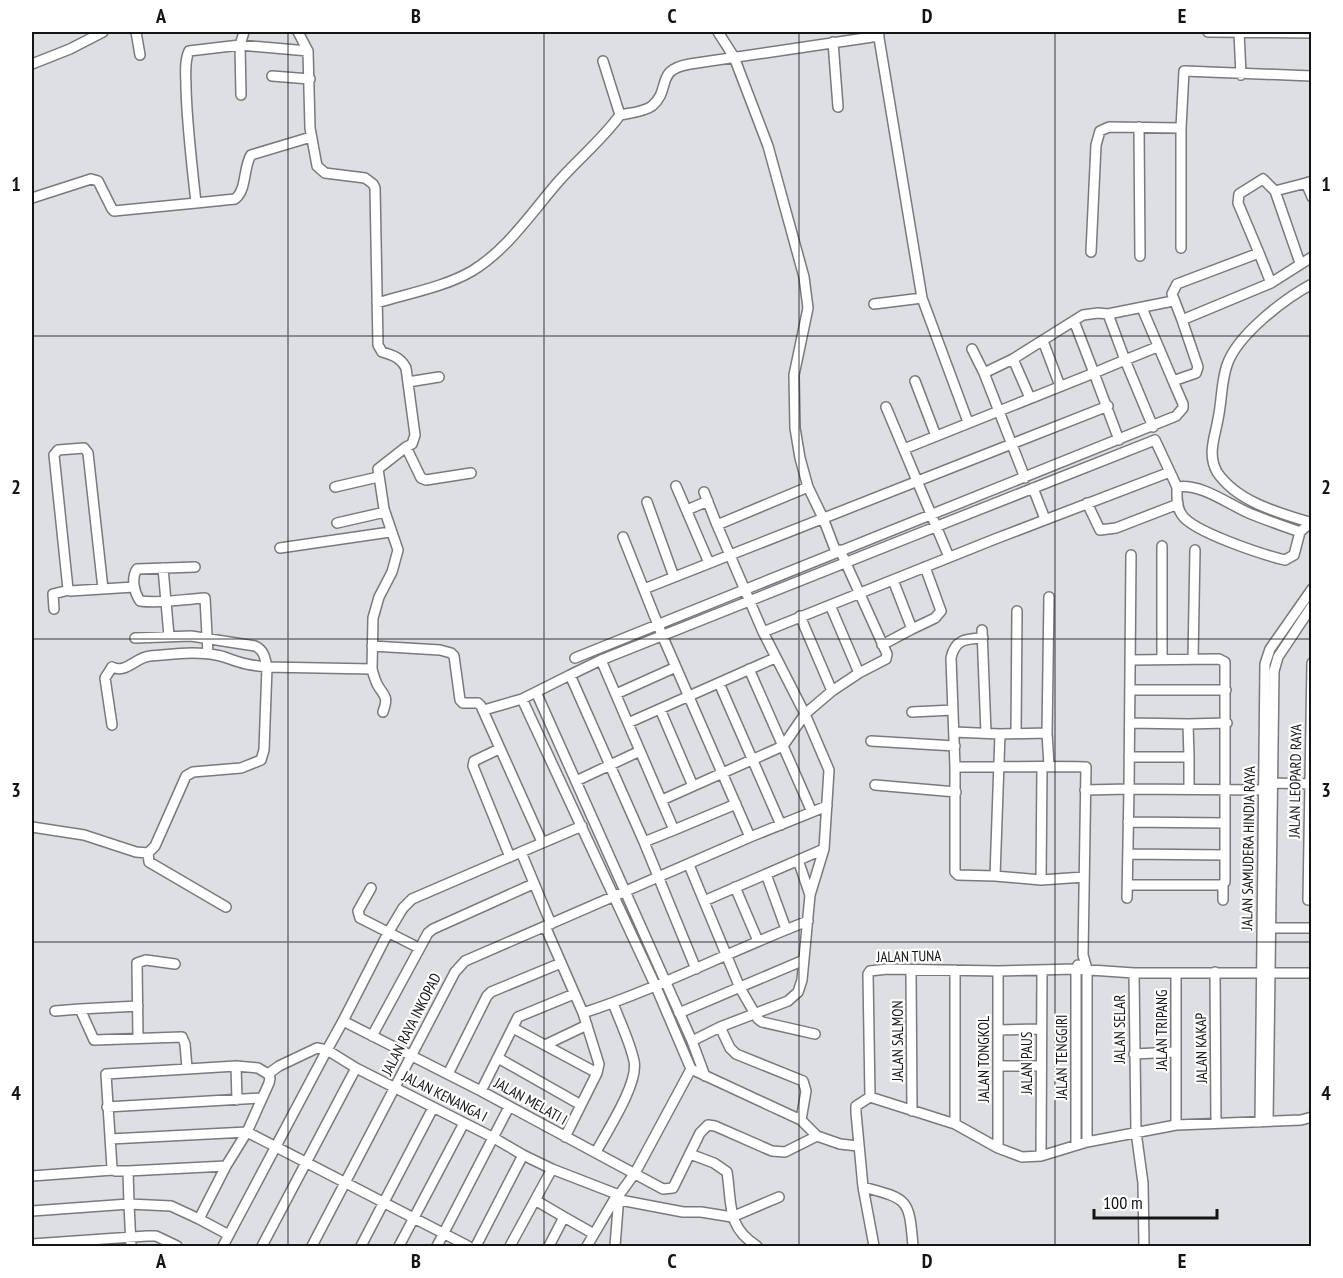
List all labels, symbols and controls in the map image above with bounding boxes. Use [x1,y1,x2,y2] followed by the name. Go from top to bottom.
[155,3,167,29] text: A
[411,3,421,29] text: B
[667,3,677,29] text: C
[922,3,933,29] text: D
[1178,3,1186,29] text: E
[11,171,21,197] text: 1
[1321,171,1331,197] text: 1
[11,474,21,500] text: 2
[1321,474,1331,500] text: 2
[1284,723,1306,839] street label: JALAN LEOPARD RAYA
[1237,765,1259,931] street label: JALAN SAMUDERA HINDIA RAYA
[11,777,21,803] text: 3
[1321,777,1331,803] text: 3
[876,946,942,966] street label: JALAN TUNA
[377,970,445,1079] street label: JALAN RAYA INKOPAD
[1152,990,1171,1071] street label: JALAN TRIPANG
[1110,995,1129,1064] street label: JALAN SELAR
[888,1001,907,1082] street label: JALAN SALMON
[1191,1012,1211,1084] street label: JALAN KAKAP
[1052,1014,1071,1101] street label: JALAN TENGGIRI
[974,1015,993,1103] street label: JALAN TONGKOL
[1017,1032,1036,1095] street label: JALAN PAUS
[398,1066,491,1126] street label: JALAN KENANGA I
[490,1073,571,1129] street label: JALAN MELATI I
[11,1080,21,1106] text: 4
[1321,1080,1331,1106] text: 4
[1094,1182,1217,1220] scale bar
[1103,1191,1143,1214] text: 100 m
[155,1248,167,1274] text: A
[411,1248,421,1274] text: B
[667,1248,677,1274] text: C
[922,1248,933,1274] text: D
[1178,1248,1186,1274] text: E

